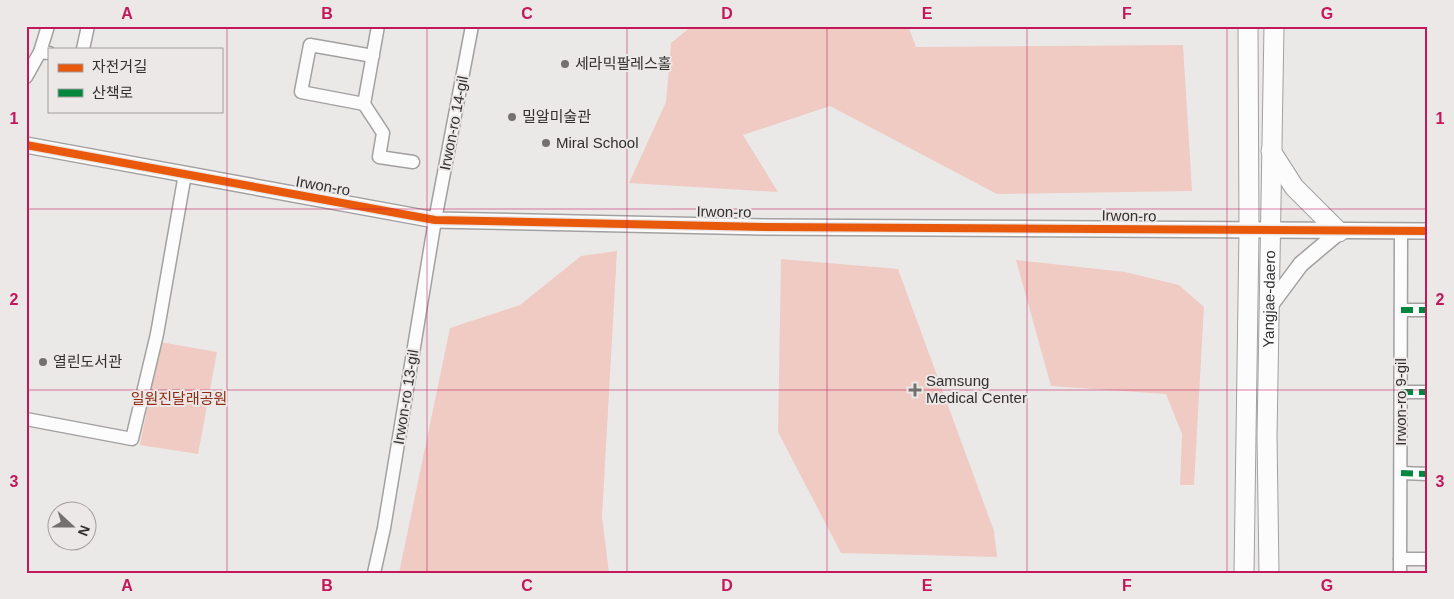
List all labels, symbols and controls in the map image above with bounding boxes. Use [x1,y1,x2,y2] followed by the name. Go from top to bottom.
[121,5,133,22] text: A
[321,5,333,22] text: B
[521,5,533,22] text: C
[721,5,733,22] text: D
[922,5,933,22] text: E
[1122,5,1132,22] text: F
[1321,5,1333,22] text: G
[48,48,222,112] legend
[575,55,672,72] place label: 세라믹팔레스홀
[92,58,147,75] text: 자전거길
[559,58,571,70] marker: 세라믹팔레스홀
[436,74,471,172] street label: Irwon-ro 14-gil
[92,84,133,101] text: 산책로
[522,108,591,125] place label: 밀알미술관
[10,110,19,127] text: 1
[1436,110,1445,127] text: 1
[506,111,518,123] marker: 밀알미술관
[556,134,639,151] place label: Miral School
[540,137,552,149] marker: Miral School
[295,172,352,199] street label: Irwon-ro
[696,203,752,220] street label: Irwon-ro
[1101,207,1157,224] street label: Irwon-ro
[1260,250,1278,348] street label: Yangjae-daero
[10,291,19,308] text: 2
[1436,291,1445,308] text: 2
[390,348,421,446] street label: Irwon-ro 13-gil
[53,353,122,370] place label: 열린도서관
[37,356,49,368] marker: 열린도서관
[1392,358,1409,446] street label: Irwon-ro 9-gil
[926,372,1027,406] place label: Samsung Medical Center
[908,383,922,397] marker: Samsung Medical Center
[131,390,227,407] park label: 일원진달래공원
[10,473,19,490] text: 3
[1436,473,1445,490] text: 3
[48,502,98,552] north arrow
[75,523,93,538] text: N
[121,577,133,594] text: A
[321,577,333,594] text: B
[521,577,533,594] text: C
[721,577,733,594] text: D
[922,577,933,594] text: E
[1122,577,1132,594] text: F
[1321,577,1333,594] text: G

